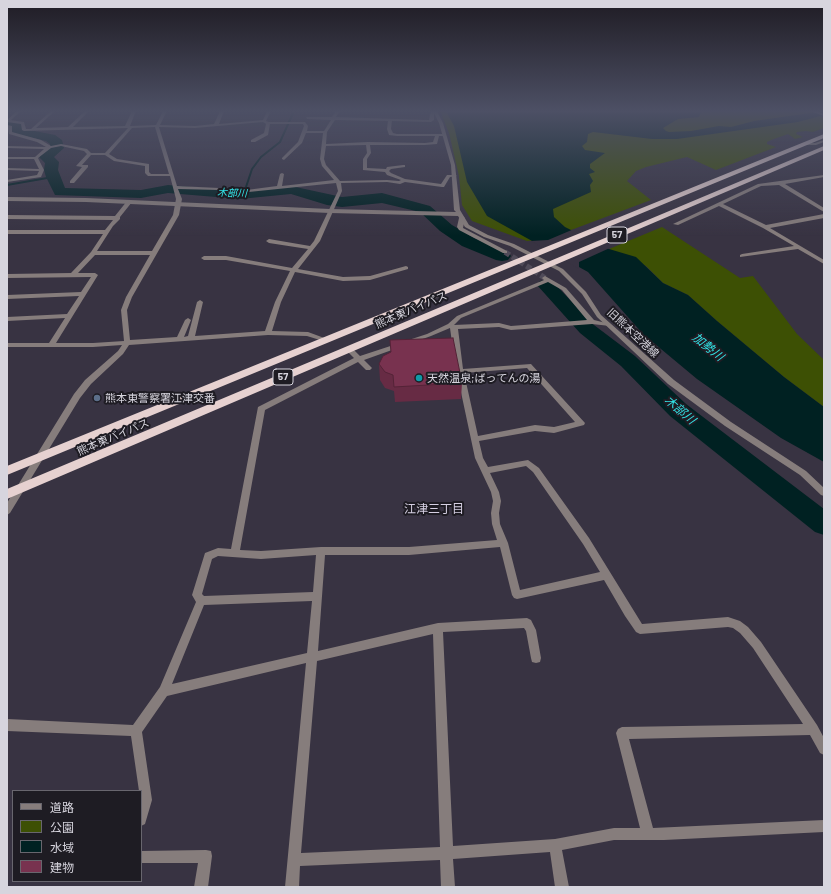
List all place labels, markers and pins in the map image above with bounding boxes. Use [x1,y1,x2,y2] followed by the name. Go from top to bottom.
[427,371,540,385] place label: 天然温泉;ばってんの湯
[414,373,424,383] marker: 天然温泉;ばってんの湯
[105,391,215,405] place label: 熊本東警察署江津交番
[92,393,102,403] marker: 熊本東警察署江津交番

